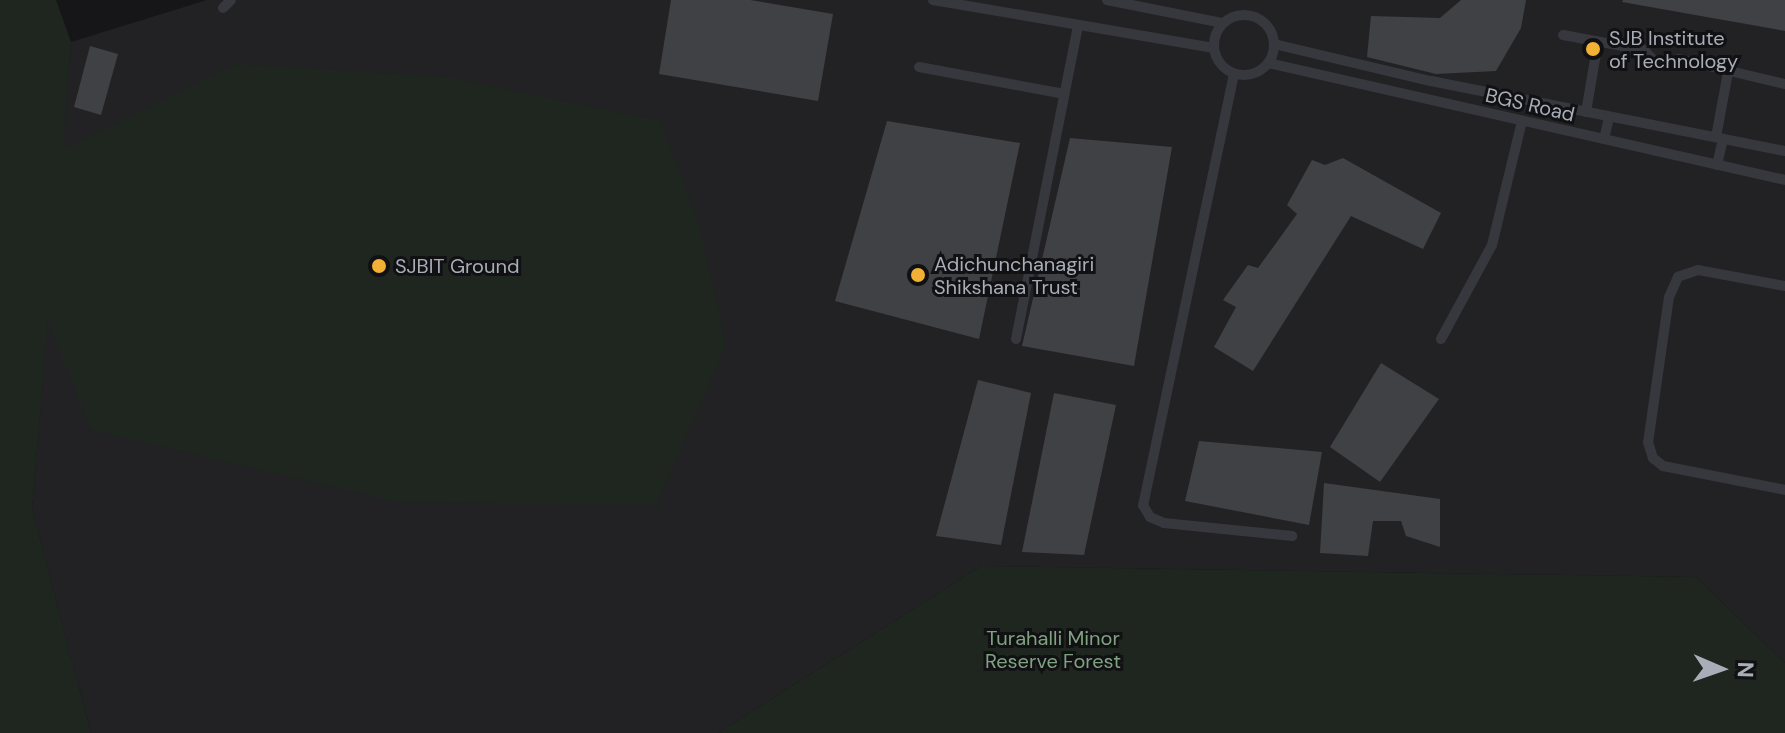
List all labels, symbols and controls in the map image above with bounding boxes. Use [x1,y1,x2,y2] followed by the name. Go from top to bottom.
[1609,26,1738,73] place label: SJB Institute of Technology
[1584,40,1602,58] marker: SJB Institute of Technology
[1483,83,1577,127] street label: BGS Road
[934,252,1094,299] place label: Adichunchanagiri Shikshana Trust
[395,254,519,278] place label: SJBIT Ground
[370,257,388,275] marker: SJBIT Ground
[909,266,927,284] marker: Adichunchanagiri Shikshana Trust
[985,627,1121,674] park label: Turahalli Minor Reserve Forest
[1681,629,1761,709] north arrow
[1731,661,1760,678] text: N

